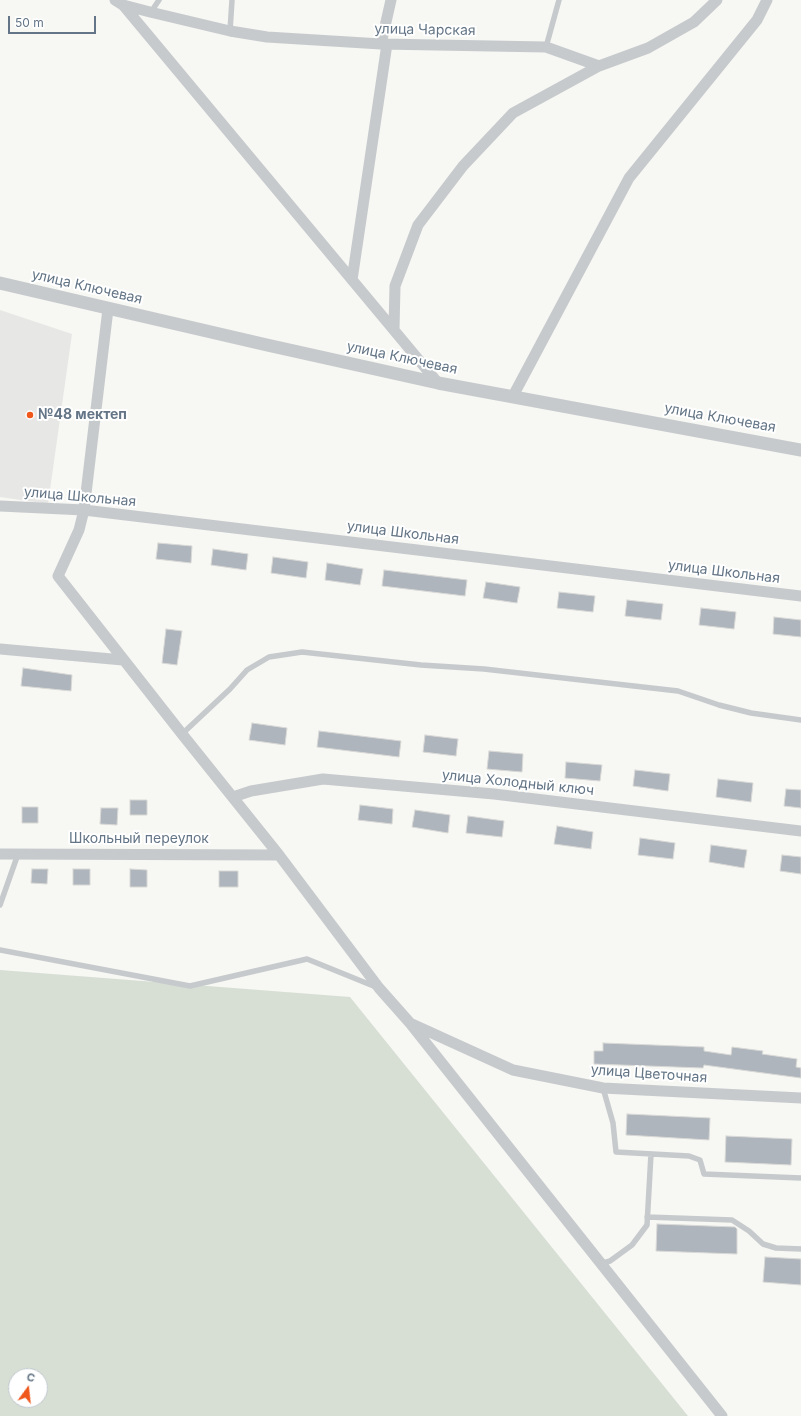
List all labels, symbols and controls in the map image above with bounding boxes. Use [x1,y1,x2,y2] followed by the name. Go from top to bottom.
[10,8,98,34] scale bar
[15,15,44,30] text: 50 m
[374,21,476,39] street label: улица Чарская
[30,266,144,308] street label: улица Ключевая
[345,338,459,378] street label: улица Ключевая
[663,400,777,436] street label: улица Ключевая
[38,407,127,423] place label: №48 мектеп
[25,410,35,420] marker: №48 мектеп
[23,484,137,510] street label: улица Школьная
[346,518,460,548] street label: улица Школьная
[667,557,781,587] street label: улица Школьная
[441,767,595,799] street label: улица Холодный ключ
[69,831,209,847] street label: Школьный переулок
[590,1062,708,1086] street label: улица Цветочная
[8,1368,48,1408] north arrow
[25,1370,37,1385] text: С

